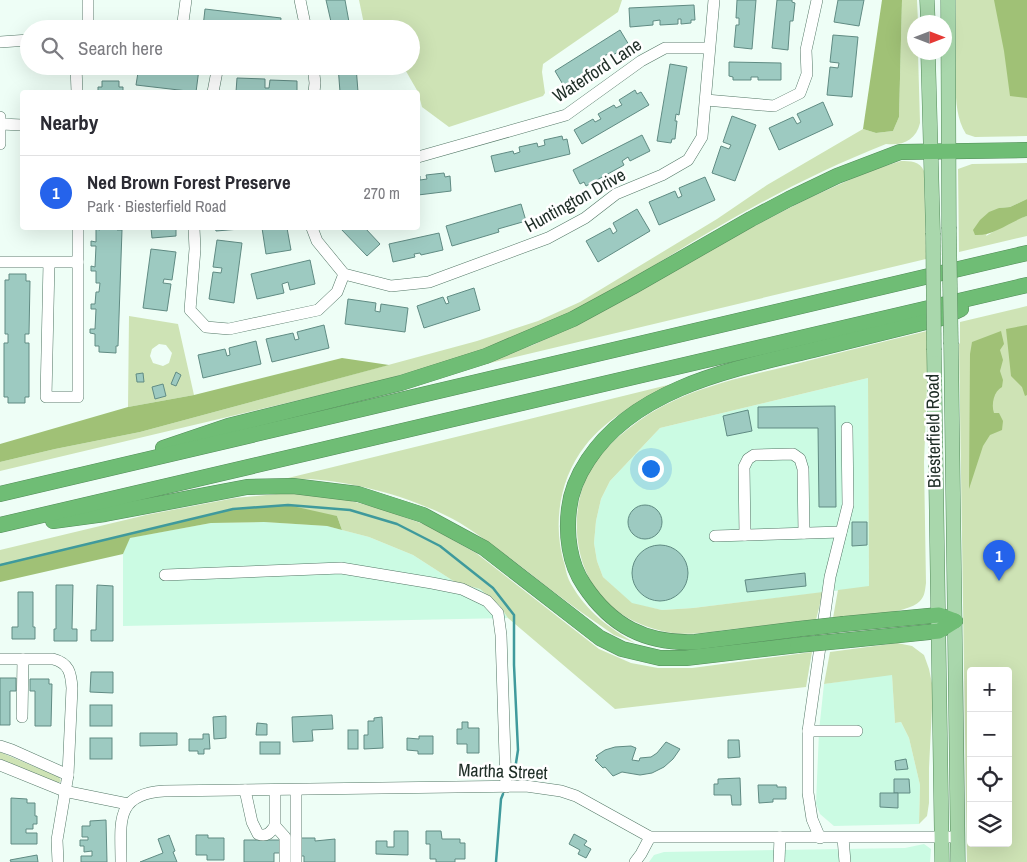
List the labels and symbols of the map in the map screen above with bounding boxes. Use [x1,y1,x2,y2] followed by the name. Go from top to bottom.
[907,15,952,60] north arrow
[548,32,646,108] street label: Waterford Lane
[520,162,630,238] street label: Huntington Drive
[920,374,946,488] street label: Biesterfield Road
[638,456,664,482] your location
[983,540,1015,581] pin: 1
[458,757,548,785] street label: Martha Street

